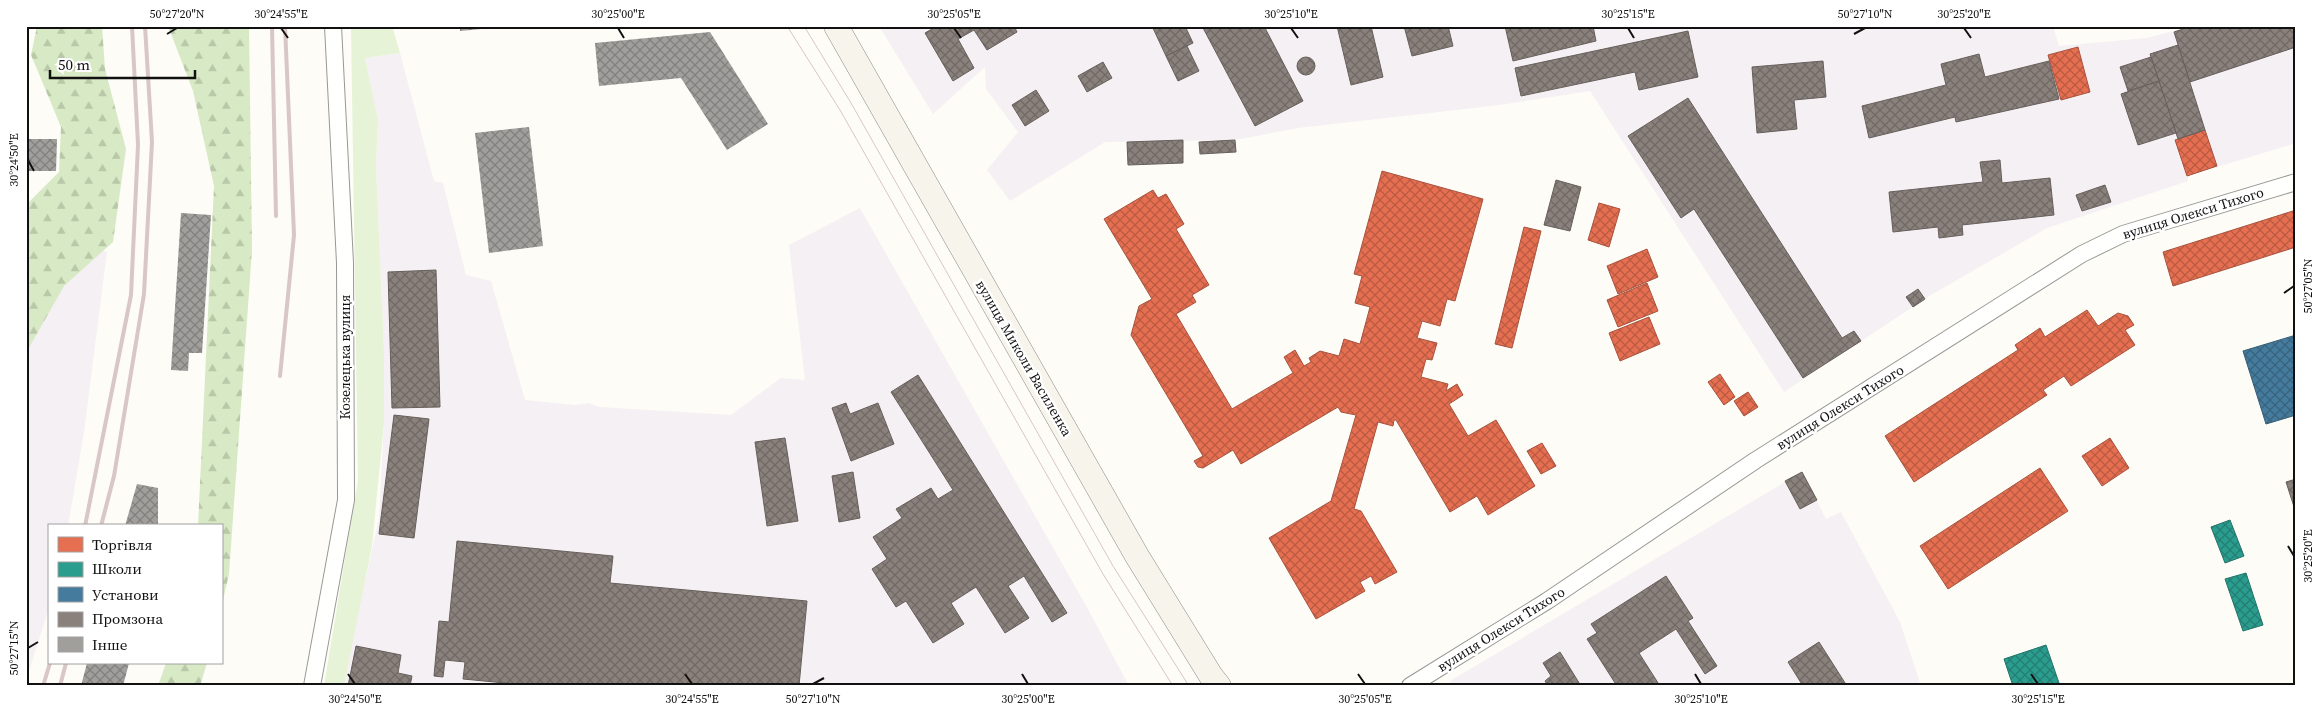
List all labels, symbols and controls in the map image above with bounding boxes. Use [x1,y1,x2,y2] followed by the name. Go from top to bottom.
[149,6,205,22] text: 50°27'20"N
[254,6,308,22] text: 30°24'55"E
[591,6,645,22] text: 30°25'00"E
[927,6,981,22] text: 30°25'05"E
[1264,6,1318,22] text: 30°25'10"E
[1601,6,1655,22] text: 30°25'15"E
[1837,6,1893,22] text: 50°27'10"N
[1937,6,1991,22] text: 30°25'20"E
[50,48,195,80] scale bar
[58,54,90,75] text: 50 m
[6,133,22,187] text: 30°24'50"E
[2120,182,2266,244] street label: вулиця Олекси Тихого
[2300,258,2316,314] text: 50°27'05"N
[971,276,1077,441] street label: вулиця Миколи Василенка
[335,294,355,420] street label: Козелецька вулиця
[1772,359,1908,454] street label: вулиця Олекси Тихого
[48,524,222,664] legend
[2300,529,2316,583] text: 30°25'20"E
[92,534,152,555] text: Торгівля
[92,558,142,579] text: Школи
[1433,581,1569,676] street label: вулиця Олекси Тихого
[92,584,159,605] text: Установи
[92,608,163,629] text: Промзона
[6,620,22,676] text: 50°27'15"N
[92,634,128,655] text: Інше
[328,691,382,707] text: 30°24'50"E
[665,691,719,707] text: 30°24'55"E
[785,691,841,707] text: 50°27'10"N
[1001,691,1055,707] text: 30°25'00"E
[1338,691,1392,707] text: 30°25'05"E
[1674,691,1728,707] text: 30°25'10"E
[2011,691,2065,707] text: 30°25'15"E

